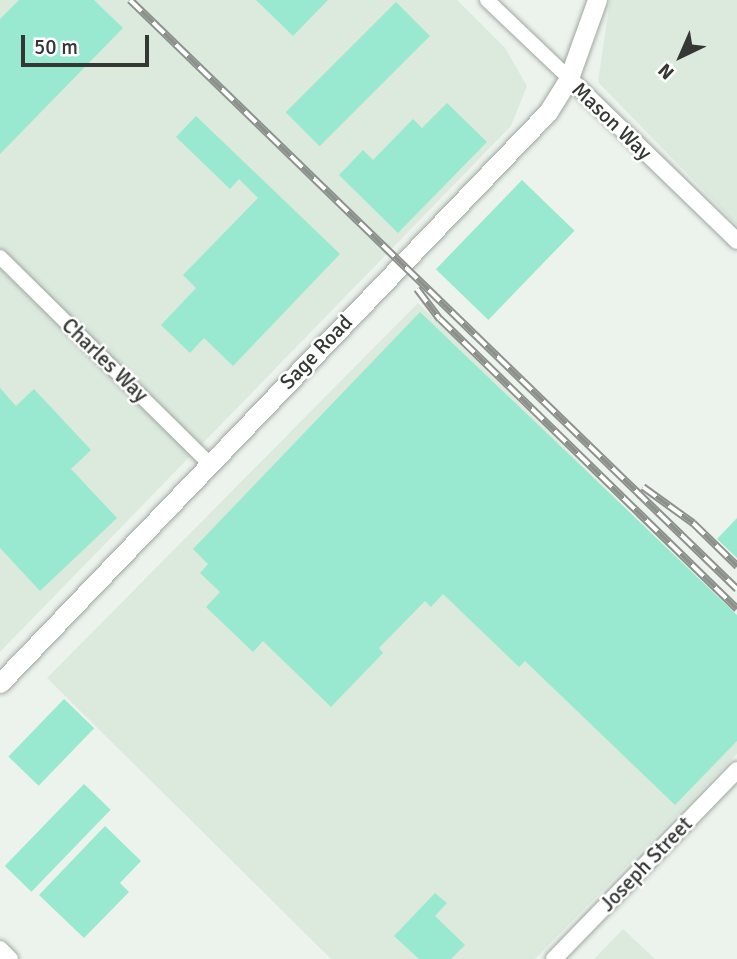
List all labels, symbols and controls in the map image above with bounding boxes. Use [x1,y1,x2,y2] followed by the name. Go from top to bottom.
[24,21,152,65] scale bar
[646,21,716,91] north arrow
[34,34,78,60] text: 50 m
[653,58,680,84] text: N
[567,77,657,165] street label: Mason Way
[274,310,358,394] street label: Sage Road
[57,313,153,407] street label: Charles Way
[595,811,697,917] street label: Joseph Street

